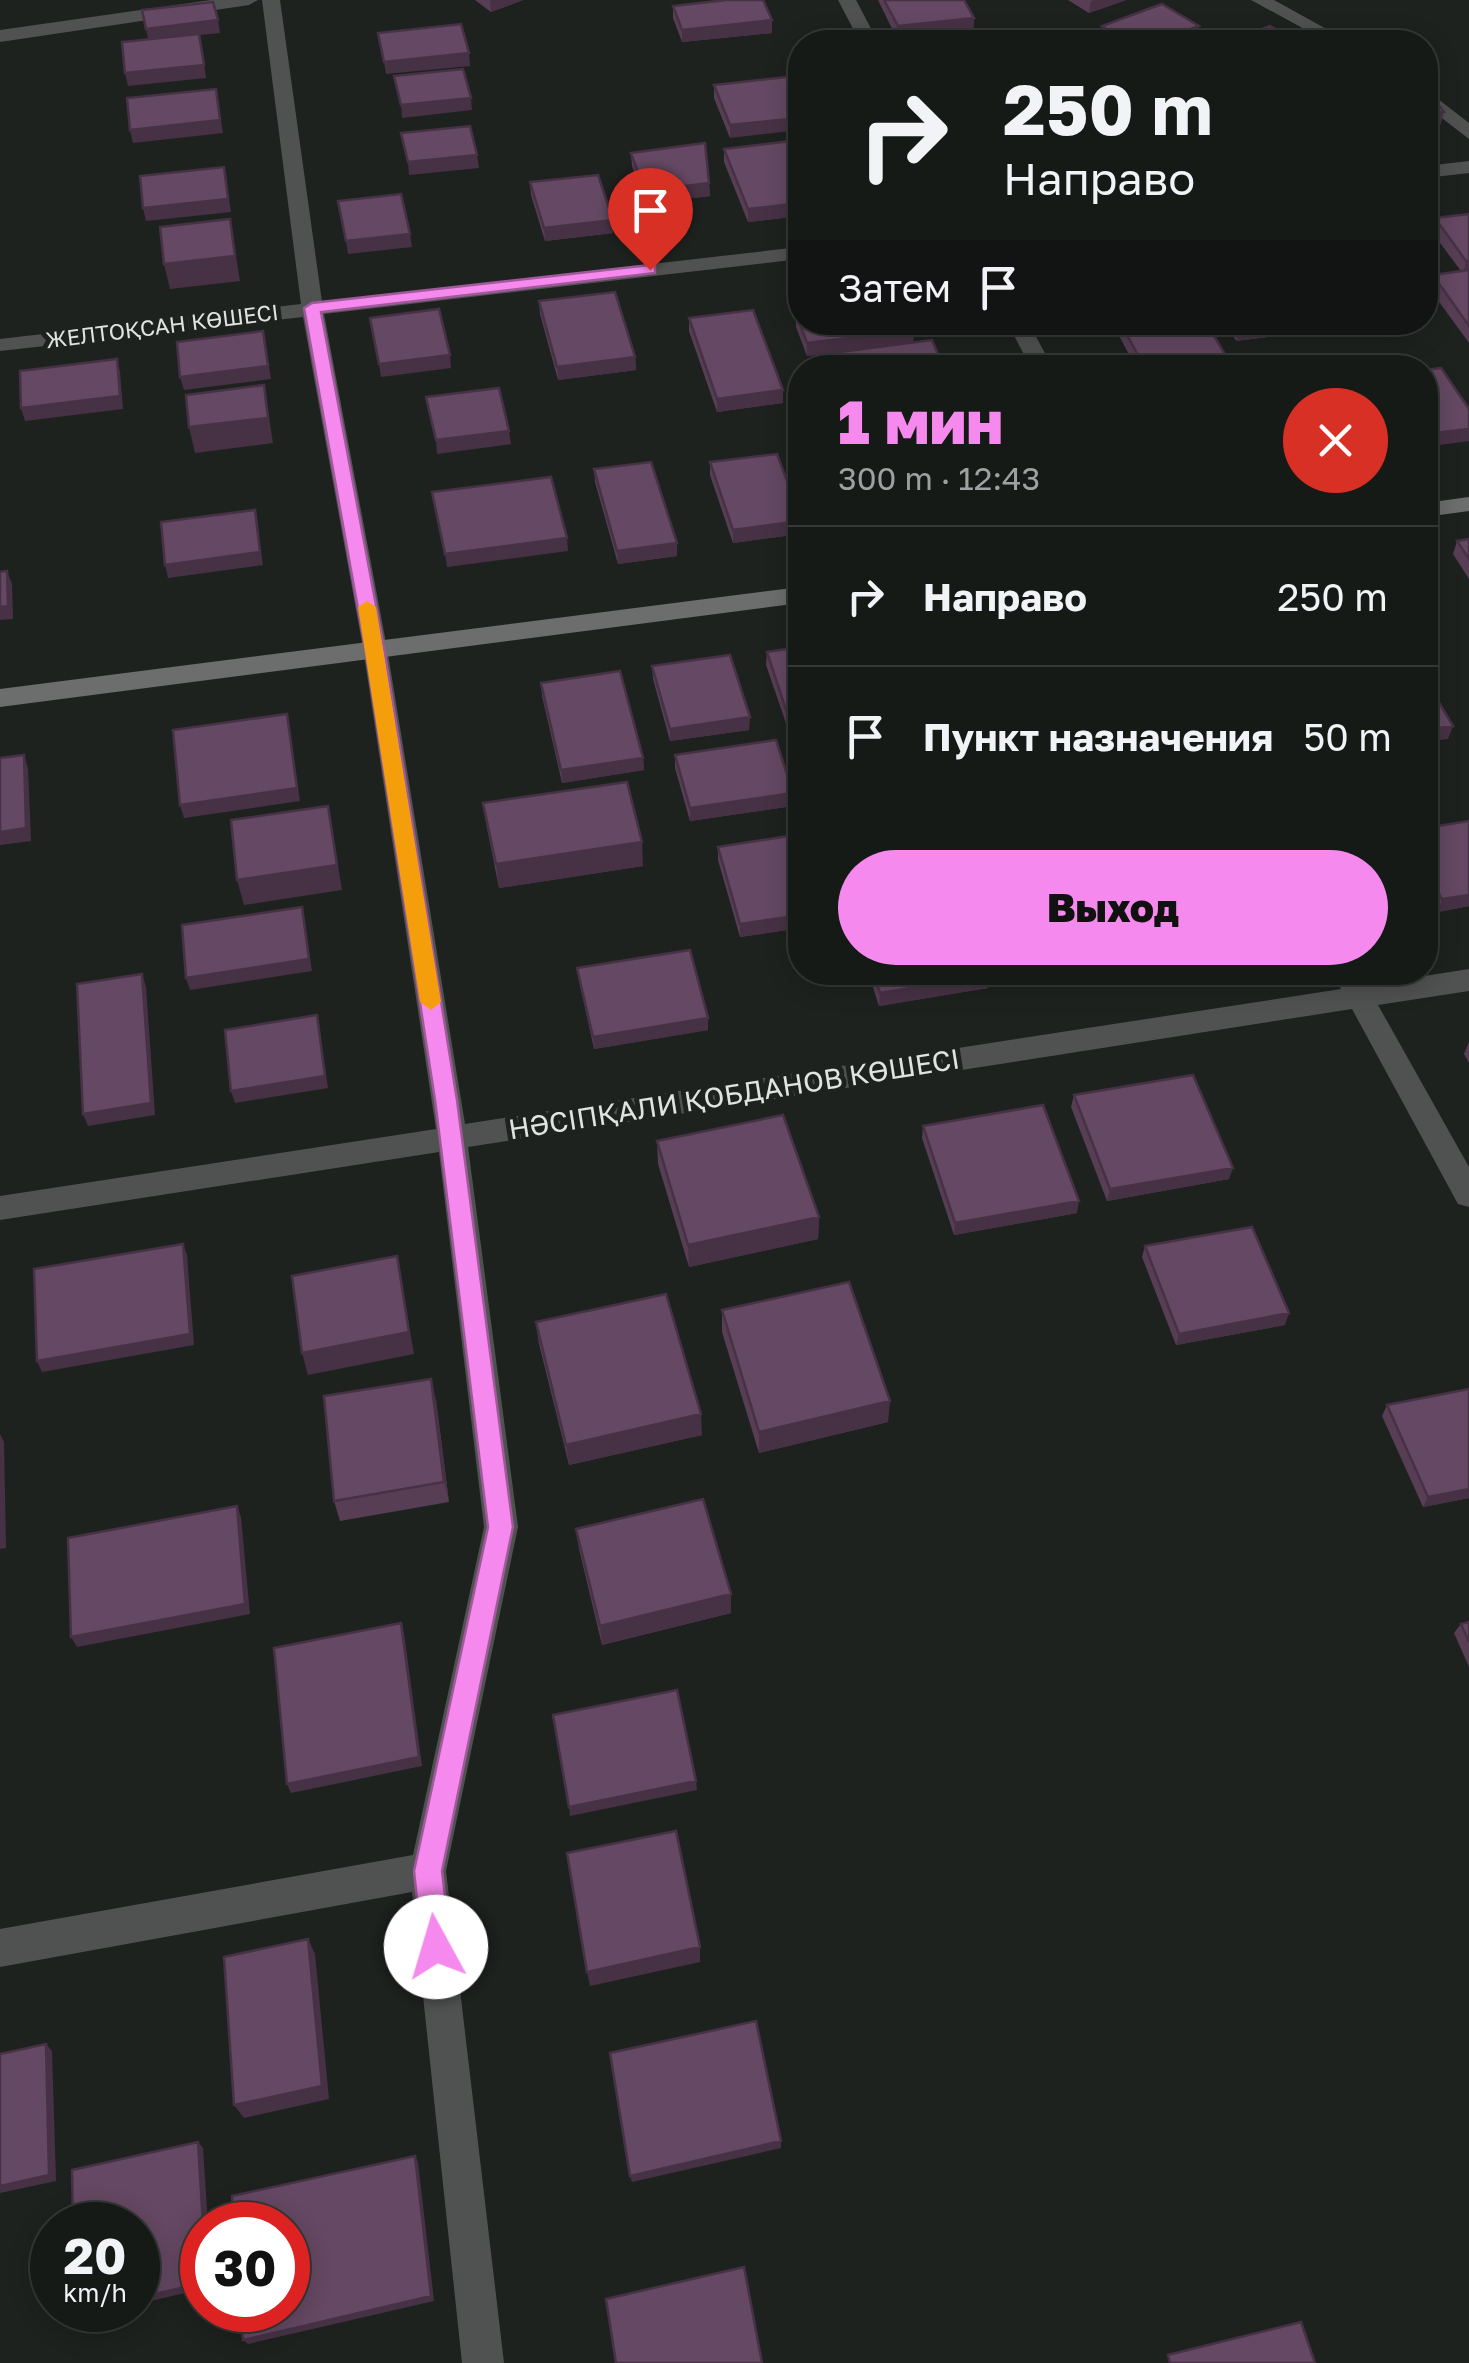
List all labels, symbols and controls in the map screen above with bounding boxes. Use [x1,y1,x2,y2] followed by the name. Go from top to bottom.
[1003,66,1213,150] text: 250 m
[838,70,968,200] icon: right
[1003,151,1195,205] text: Направо
[608,168,693,271] pin
[623,183,678,238] icon: arrive
[971,260,1026,315] icon: arrive
[838,265,951,310] text: Затем
[44,298,280,353] street label: ЖЕЛТОҚСАН КӨШЕСІ
[838,385,1003,457] text: 1 мин
[1283,388,1388,493] button: close
[838,459,1040,497] text: 300 m · 12:43
[838,569,893,624] icon: right
[923,574,1087,619] text: Направо
[1277,574,1388,619] text: 250 m
[838,709,893,764] icon: arrive
[923,714,1273,759] text: Пункт назначения
[1303,714,1392,759] text: 50 m
[838,850,1388,965] button: Выход
[506,1042,962,1146] street label: НӘСІПҚАЛИ ҚОБДАНОВ КӨШЕСІ
[384,1895,488,1999] position arrow
[180,2202,310,2332] speed limit sign: 30
[63,2225,126,2285] text: 20
[63,2277,127,2308] text: km/h

